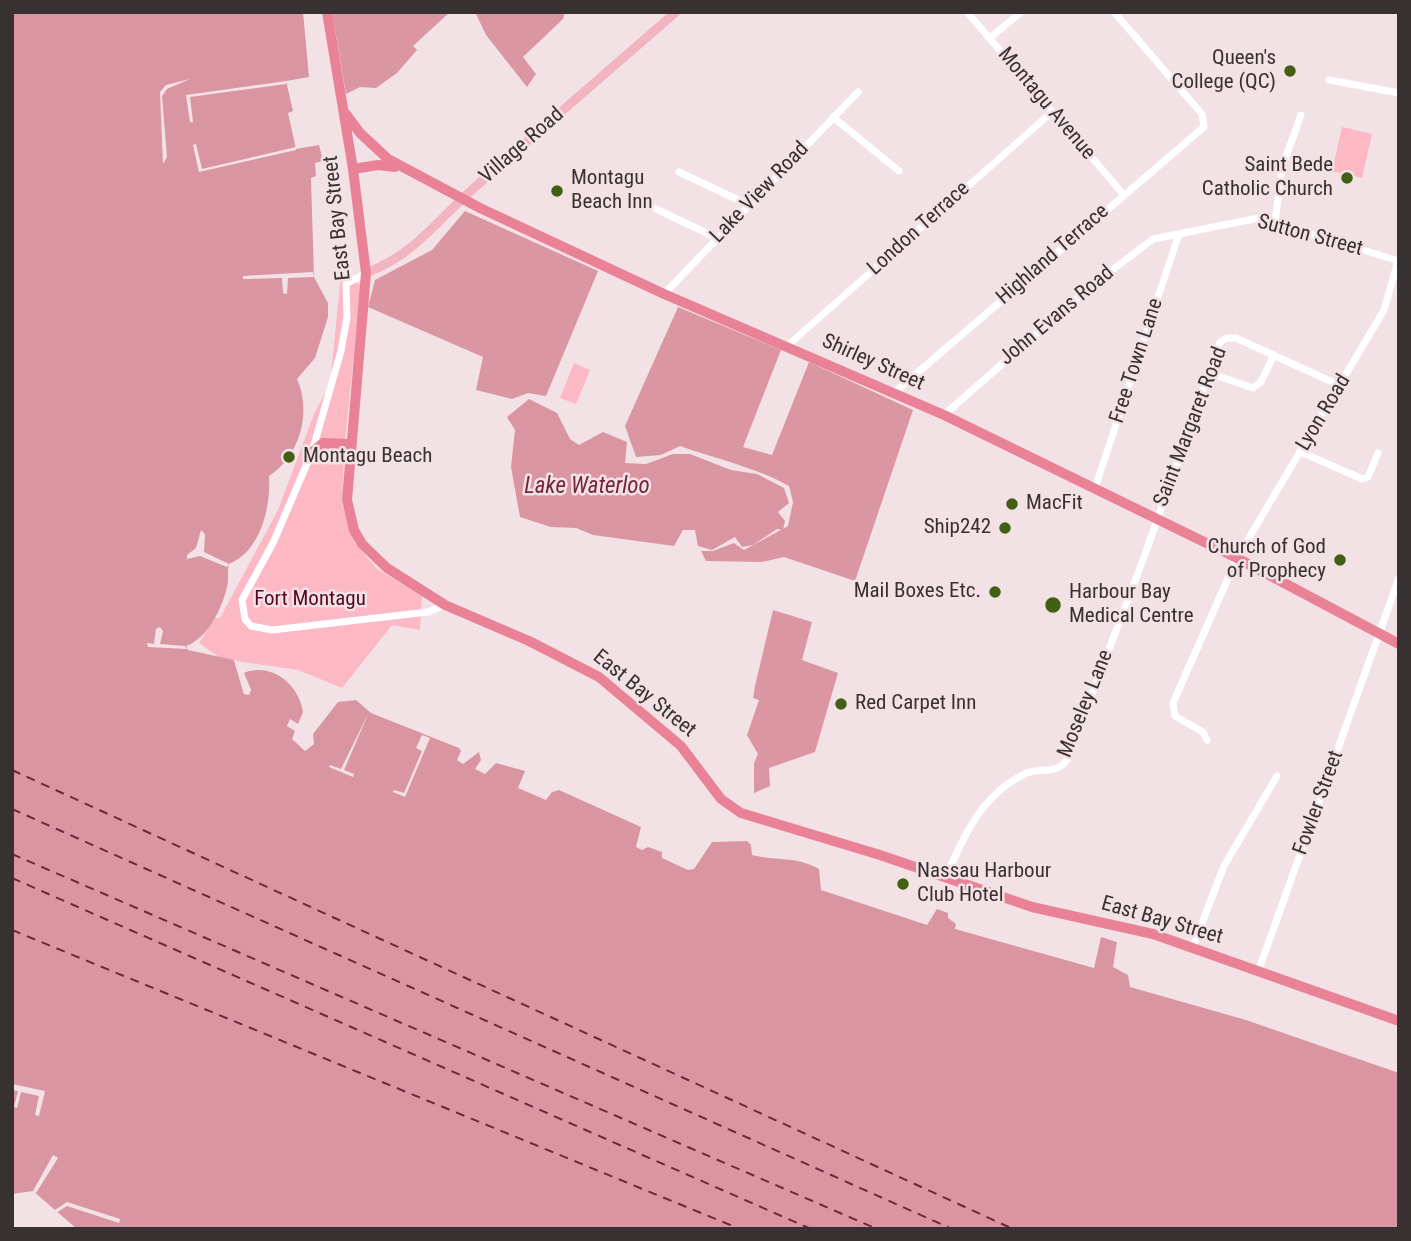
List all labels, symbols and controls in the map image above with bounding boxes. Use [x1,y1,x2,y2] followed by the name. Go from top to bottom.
[992,43,1100,165] street label: Montagu Avenue
[1172,46,1276,96] place label: Queen's College (QC)
[1282,63,1298,79] marker: Queen's College (QC)
[475,103,569,189] street label: Village Road
[705,137,815,249] street label: Lake View Road
[1202,153,1333,203] place label: Saint Bede Catholic Church
[319,154,357,282] street label: East Bay Street
[571,166,653,216] place label: Montagu Beach Inn
[1339,170,1355,186] marker: Saint Bede Catholic Church
[863,177,975,281] street label: London Terrace
[549,183,565,199] marker: Montagu Beach Inn
[992,199,1114,311] street label: Highland Terrace
[1255,210,1365,262] street label: Sutton Street
[995,261,1119,371] street label: John Evans Road
[1105,295,1169,427] street label: Free Town Lane
[818,329,928,397] street label: Shirley Street
[1149,344,1233,510] street label: Saint Margaret Road
[1291,370,1357,456] street label: Lyon Road
[303,444,432,470] place label: Montagu Beach
[281,449,297,465] marker: Montagu Beach
[524,473,650,501] water label: Lake Waterloo
[1026,491,1083,517] place label: MacFit
[1004,496,1020,512] marker: MacFit
[924,515,991,541] place label: Ship242
[997,520,1013,536] marker: Ship242
[1208,535,1326,585] place label: Church of God of Prophecy
[1332,552,1348,568] marker: Church of God of Prophecy
[854,579,981,605] place label: Mail Boxes Etc.
[1069,580,1194,630] place label: Harbour Bay Medical Centre
[987,584,1003,600] marker: Mail Boxes Etc.
[254,587,366,613] park label: Fort Montagu
[1043,595,1063,615] marker: Harbour Bay Medical Centre
[587,645,701,743] street label: East Bay Street
[1053,646,1119,762] street label: Moseley Lane
[855,691,976,717] place label: Red Carpet Inn
[833,696,849,712] marker: Red Carpet Inn
[1288,747,1350,859] street label: Fowler Street
[917,859,1051,909] place label: Nassau Harbour Club Hotel
[895,876,911,892] marker: Nassau Harbour Club Hotel
[1098,892,1226,950] street label: East Bay Street

